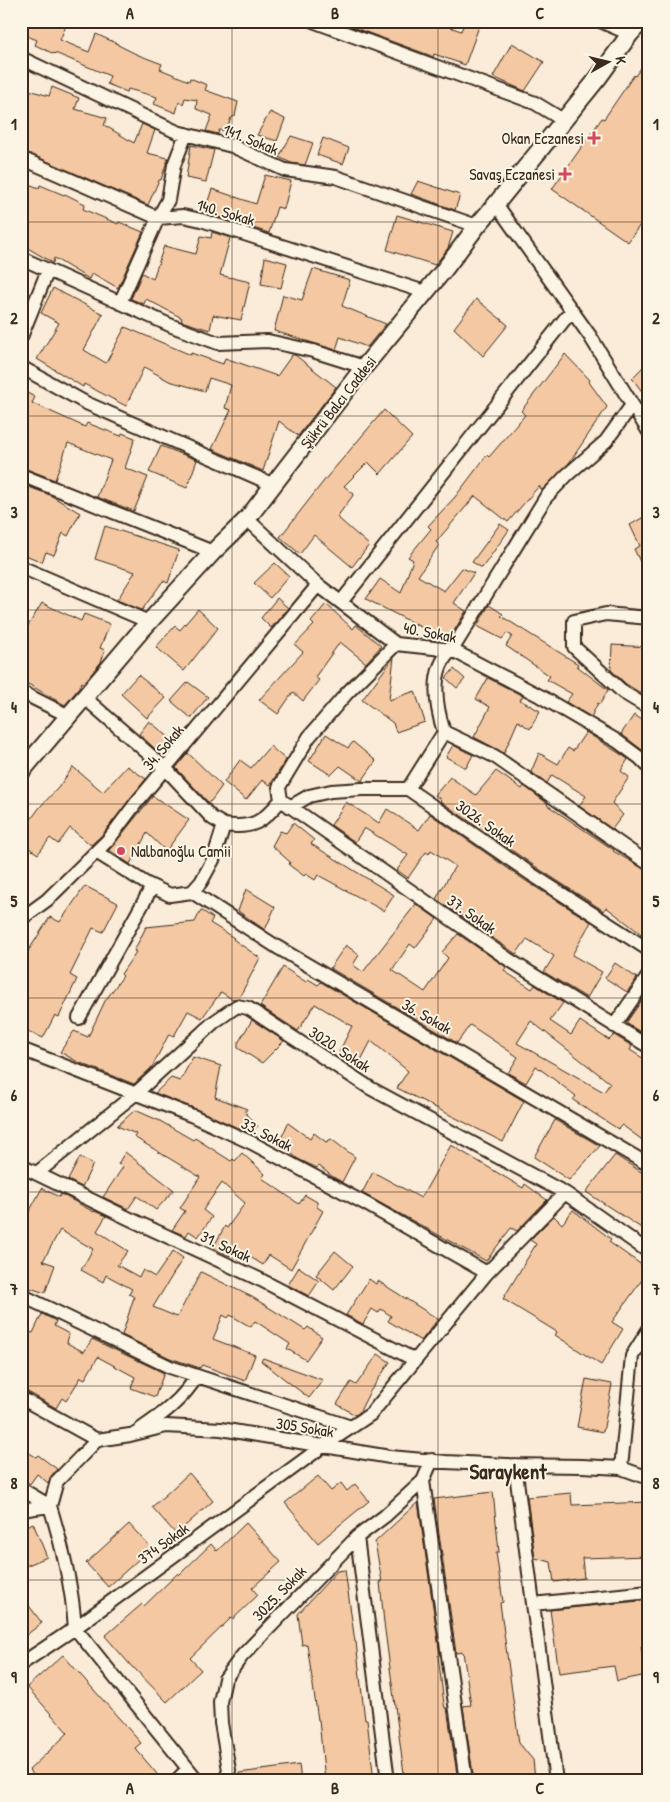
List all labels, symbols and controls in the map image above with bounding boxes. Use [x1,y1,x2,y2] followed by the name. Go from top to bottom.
[126,2,134,24] text: A
[331,2,339,24] text: B
[536,2,545,24] text: C
[582,38,632,88] north arrow
[611,55,631,66] text: K
[11,113,17,135] text: 1
[653,113,659,135] text: 1
[220,118,282,160] street label: 141. Sokak
[502,127,584,149] place label: Okan Eczanesi
[588,132,600,144] marker: Okan Eczanesi
[469,163,555,185] place label: Savaş Eczanesi
[559,168,571,180] marker: Savaş Eczanesi
[194,193,258,231] street label: 140. Sokak
[10,307,18,329] text: 2
[652,307,660,329] text: 2
[295,351,381,453] street label: Şükrü Balcı Caddesi
[10,501,18,523] text: 3
[652,501,660,523] text: 3
[402,616,459,648] street label: 40. Sokak
[11,696,17,718] text: 4
[653,696,659,718] text: 4
[137,719,189,775] street label: 34. Sokak
[452,794,521,852] street label: 3026. Sokak
[131,840,231,862] place label: Nalbanoğlu Camii
[115,845,127,857] marker: Nalbanoğlu Camii
[443,889,501,939] street label: 37. Sokak
[11,890,18,912] text: 5
[653,890,660,912] text: 5
[398,993,456,1039] street label: 36. Sokak
[305,1021,375,1077] street label: 3020. Sokak
[11,1084,18,1106] text: 6
[653,1084,660,1106] text: 6
[238,1112,297,1156] street label: 33. Sokak
[197,1225,255,1267] street label: 31. Sokak
[9,1278,18,1300] text: 7
[651,1278,660,1300] text: 7
[275,1412,336,1442] street label: 305 Sokak
[470,1457,547,1487] district label: Saraykent
[11,1472,18,1494] text: 8
[653,1472,660,1494] text: 8
[133,1517,193,1569] street label: 374 Sokak
[247,1560,311,1625] street label: 3025. Sokak
[11,1666,17,1688] text: 9
[653,1666,659,1688] text: 9
[126,1777,134,1799] text: A
[331,1777,339,1799] text: B
[536,1777,545,1799] text: C

